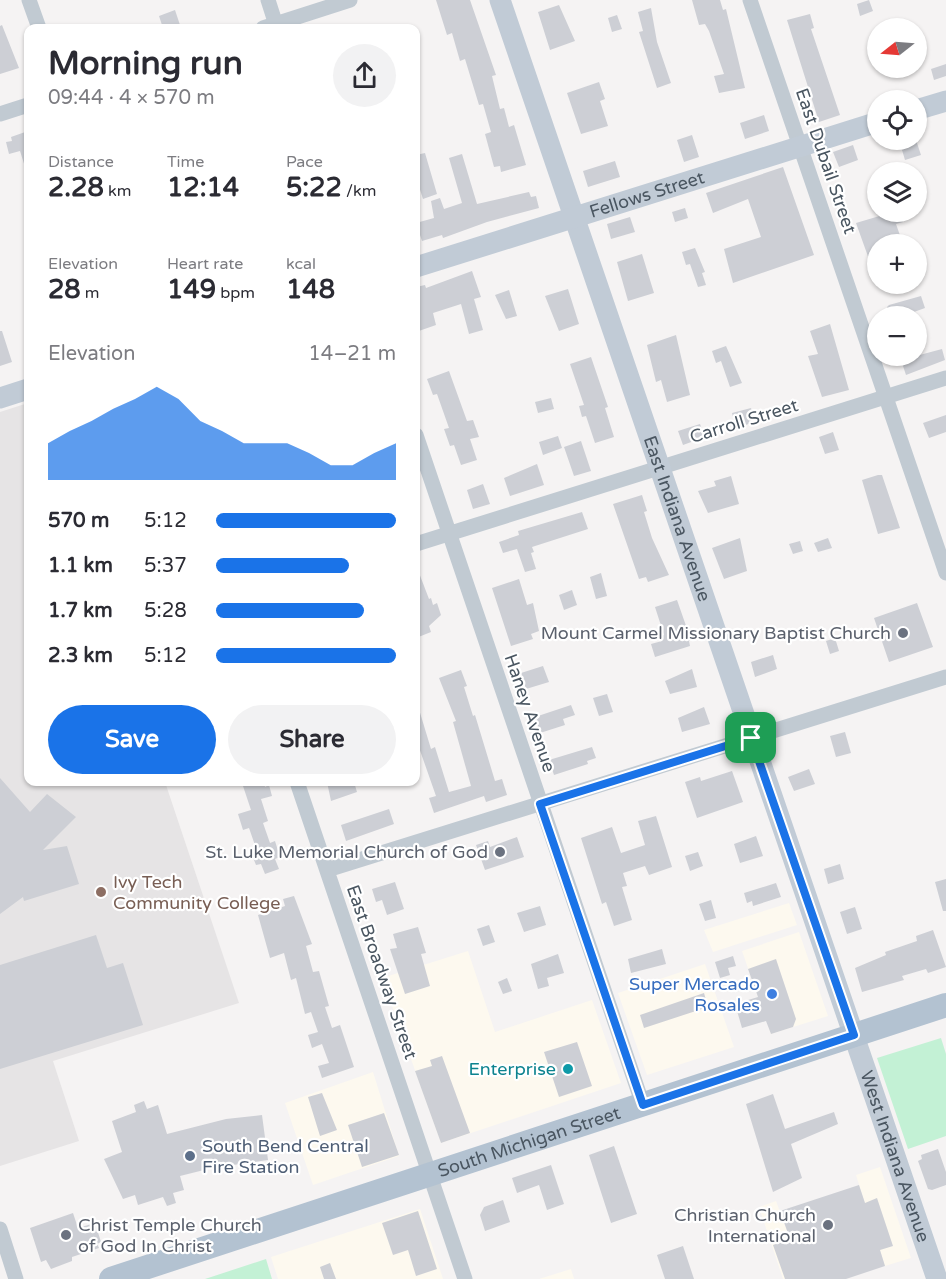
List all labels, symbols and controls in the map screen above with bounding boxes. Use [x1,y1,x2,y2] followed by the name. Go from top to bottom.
[867,18,927,78] north arrow
[867,18,927,366] map controls
[48,44,243,83] text: Morning run
[333,44,396,107] button: share
[791,85,861,237] street label: East Dubail Street
[48,86,215,110] text: 09:44 · 4 × 570 m
[867,90,927,150] button: locate
[48,152,114,172] text: Distance
[167,152,204,172] text: Time
[286,152,323,172] text: Pace
[867,162,927,222] button: layers
[587,166,707,223] street label: Fellows Street
[48,172,104,203] text: 2.28
[167,172,239,203] text: 12:14
[286,172,342,203] text: 5:22
[104,181,131,201] text: km
[342,181,376,201] text: /km
[867,234,927,294] button: +
[48,254,118,274] text: Elevation
[167,254,243,274] text: Heart rate
[286,254,316,274] text: kcal
[48,274,81,305] text: 28
[167,274,216,305] text: 149
[286,274,335,305] text: 148
[81,283,100,303] text: m
[216,283,255,303] text: bpm
[867,306,927,366] button: −
[48,342,135,366] text: Elevation
[308,342,396,366] text: 14–21 m
[687,394,801,448] street label: Carroll Street
[639,433,716,604] street label: East Indiana Avenue
[48,509,109,533] text: 570 m
[144,509,187,533] text: 5:12
[48,554,113,578] text: 1.1 km
[144,554,187,578] text: 5:37
[48,599,113,623] text: 1.7 km
[144,599,187,623] text: 5:28
[541,622,891,644] place label: Mount Carmel Missionary Baptist Church
[896,626,910,640] marker: Mount Carmel Missionary Baptist Church
[48,644,113,668] text: 2.3 km
[144,644,187,668] text: 5:12
[499,651,561,775] street label: Haney Avenue
[48,705,216,774] button: Save
[228,705,396,774] button: Share
[725,712,776,763] pin
[734,721,767,754] icon: arrive
[205,841,488,863] place label: St. Luke Memorial Church of God
[493,845,507,859] marker: St. Luke Memorial Church of God
[113,871,281,914] place label: Ivy Tech Community College
[342,882,422,1062] street label: East Broadway Street
[94,885,108,899] marker: Ivy Tech Community College
[629,973,760,1016] place label: Super Mercado Rosales
[765,987,779,1001] marker: Super Mercado Rosales
[469,1058,556,1080] place label: Enterprise
[561,1062,575,1076] marker: Enterprise
[856,1068,935,1245] street label: West Indiana Avenue
[435,1102,623,1182] street label: South Michigan Street
[202,1135,369,1178] place label: South Bend Central Fire Station
[183,1149,197,1163] marker: South Bend Central Fire Station
[674,1204,816,1247] place label: Christian Church International
[78,1214,262,1257] place label: Christ Temple Church of God In Christ
[821,1218,835,1232] marker: Christian Church International
[59,1228,73,1242] marker: Christ Temple Church of God In Christ

